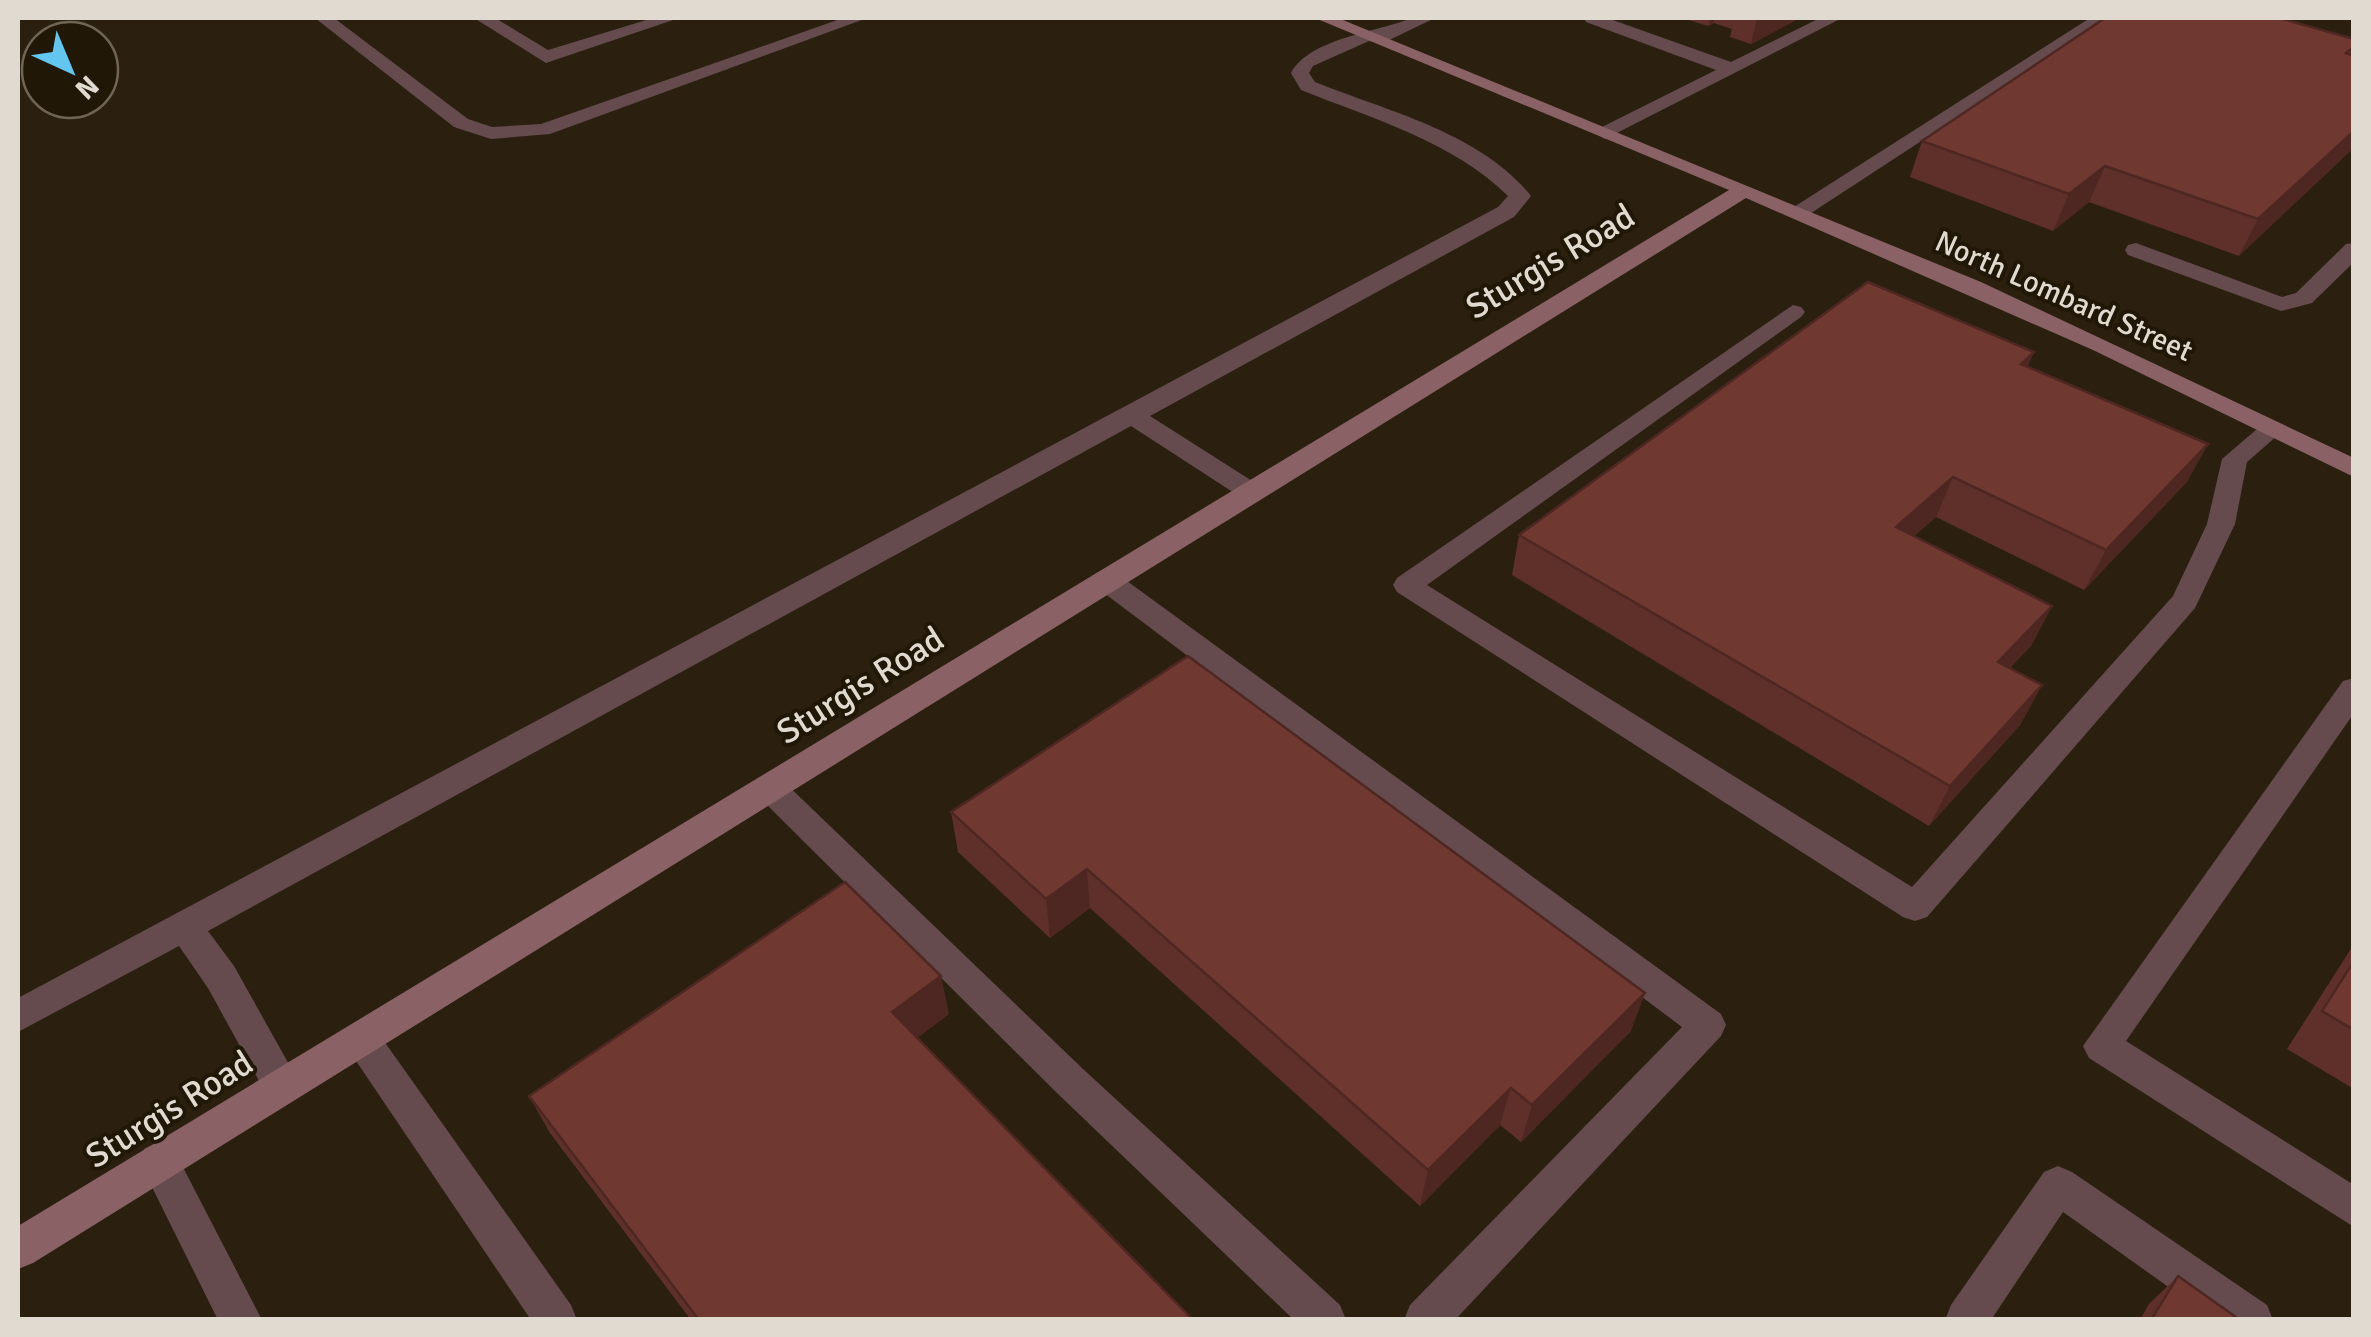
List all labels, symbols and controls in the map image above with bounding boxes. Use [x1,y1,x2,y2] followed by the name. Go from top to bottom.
[20,20,120,120] north arrow
[68,68,105,106] text: N
[1458,194,1642,329] street label: Sturgis Road
[1929,223,2198,370] street label: North Lombard Street
[769,617,952,754] street label: Sturgis Road
[78,1041,261,1178] street label: Sturgis Road

